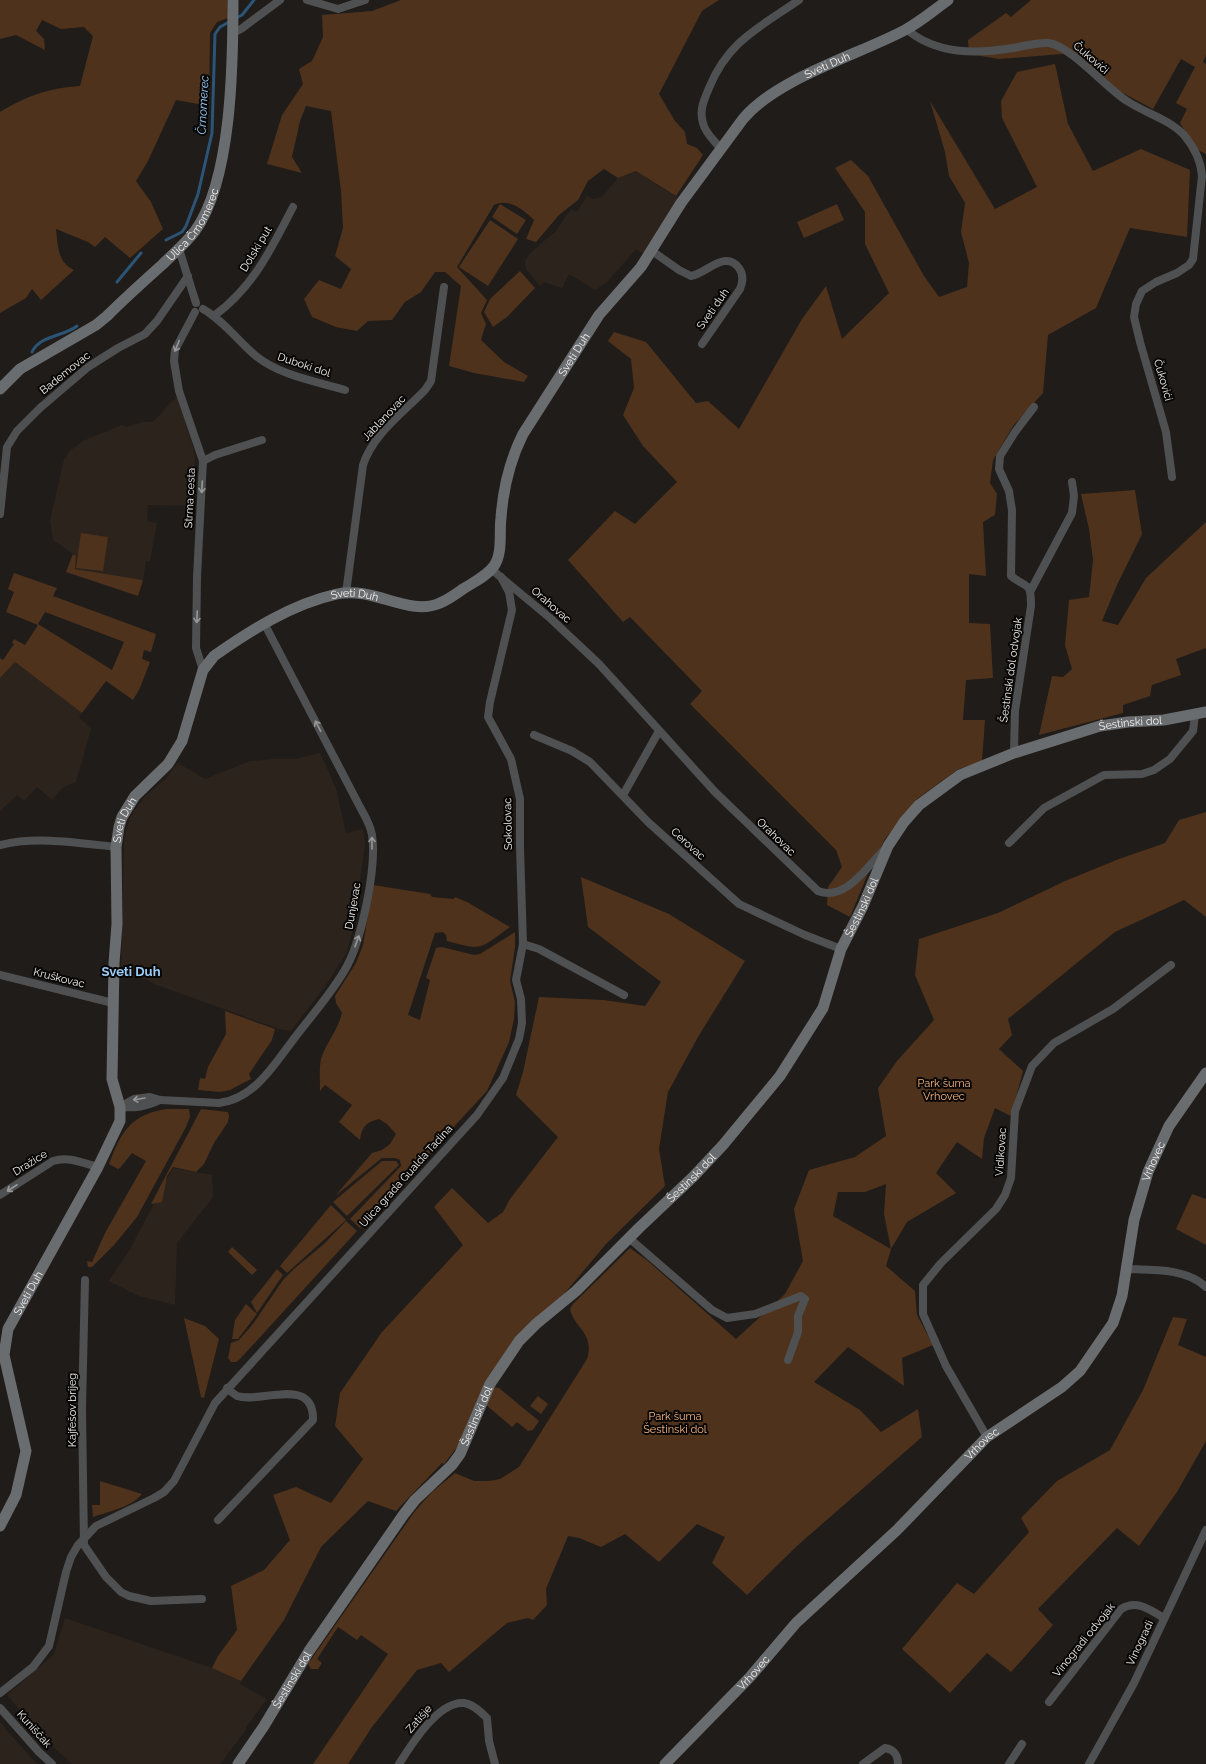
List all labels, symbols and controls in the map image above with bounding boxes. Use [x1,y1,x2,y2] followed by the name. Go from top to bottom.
[1071,38,1112,77] street label: Čukovići
[802,49,852,81] street label: Sveti Duh
[194,74,212,135] water label: Črnomerec
[164,187,221,264] street label: Ulica Črnomerec
[237,224,275,274] street label: Dolski put
[694,286,732,332] street label: Sveti duh
[555,331,592,378] street label: Sveti Duh
[173,340,181,352] one-way arrow
[37,349,93,397] street label: Bademovac
[276,350,332,380] street label: Duboki dol
[1151,357,1176,402] street label: Čukovići
[360,393,408,443] street label: Jablanovac
[182,467,198,529] street label: Strma cesta
[198,480,205,493] one-way arrow
[528,584,574,626] street label: Orahovac
[329,586,380,604] street label: Sveti Duh
[193,610,200,623] one-way arrow
[996,616,1025,723] street label: Šestinski dol odvojak
[1098,714,1162,733] street label: Šestinski dol
[314,720,321,732] one-way arrow
[110,795,139,844] street label: Sveti Duh
[501,798,515,850] street label: Sokolovac
[754,815,798,859] street label: Orahovac
[668,825,708,863] street label: Cerovac
[368,837,376,850] one-way arrow
[841,876,881,939] street label: Šestinski dol
[342,882,364,930] street label: Dunjevac
[354,936,362,948] one-way arrow
[101,964,161,979] district label: Sveti Duh
[32,965,86,991] street label: Kruškovac
[917,1077,971,1103] park label: Park šuma Vrhovec
[133,1095,146,1103] one-way arrow
[357,1122,455,1230] street label: Ulica grada Gualda Tadina
[993,1127,1009,1177] street label: Vidikovac
[1139,1139,1168,1183] street label: Vrhovec
[10,1147,50,1179] street label: Dražice
[663,1151,718,1205] street label: Šestinski dol
[6,1184,18,1192] one-way arrow
[11,1269,45,1317] street label: Sveti Duh
[66,1373,79,1447] street label: Kajfešov brijeg
[457,1384,495,1448] street label: Šestinski dol
[643,1410,707,1436] park label: Park šuma Šestinski dol
[962,1425,1001,1463] street label: Vrhovec
[1050,1600,1118,1680] street label: Vinogradi odvojak
[1124,1618,1156,1668] street label: Vinogradi
[269,1649,314,1710] street label: Šestinski dol
[734,1653,772,1693] street label: Vrhovec
[403,1702,435,1736] street label: Zatišje
[14,1708,54,1750] street label: Kuniščak

